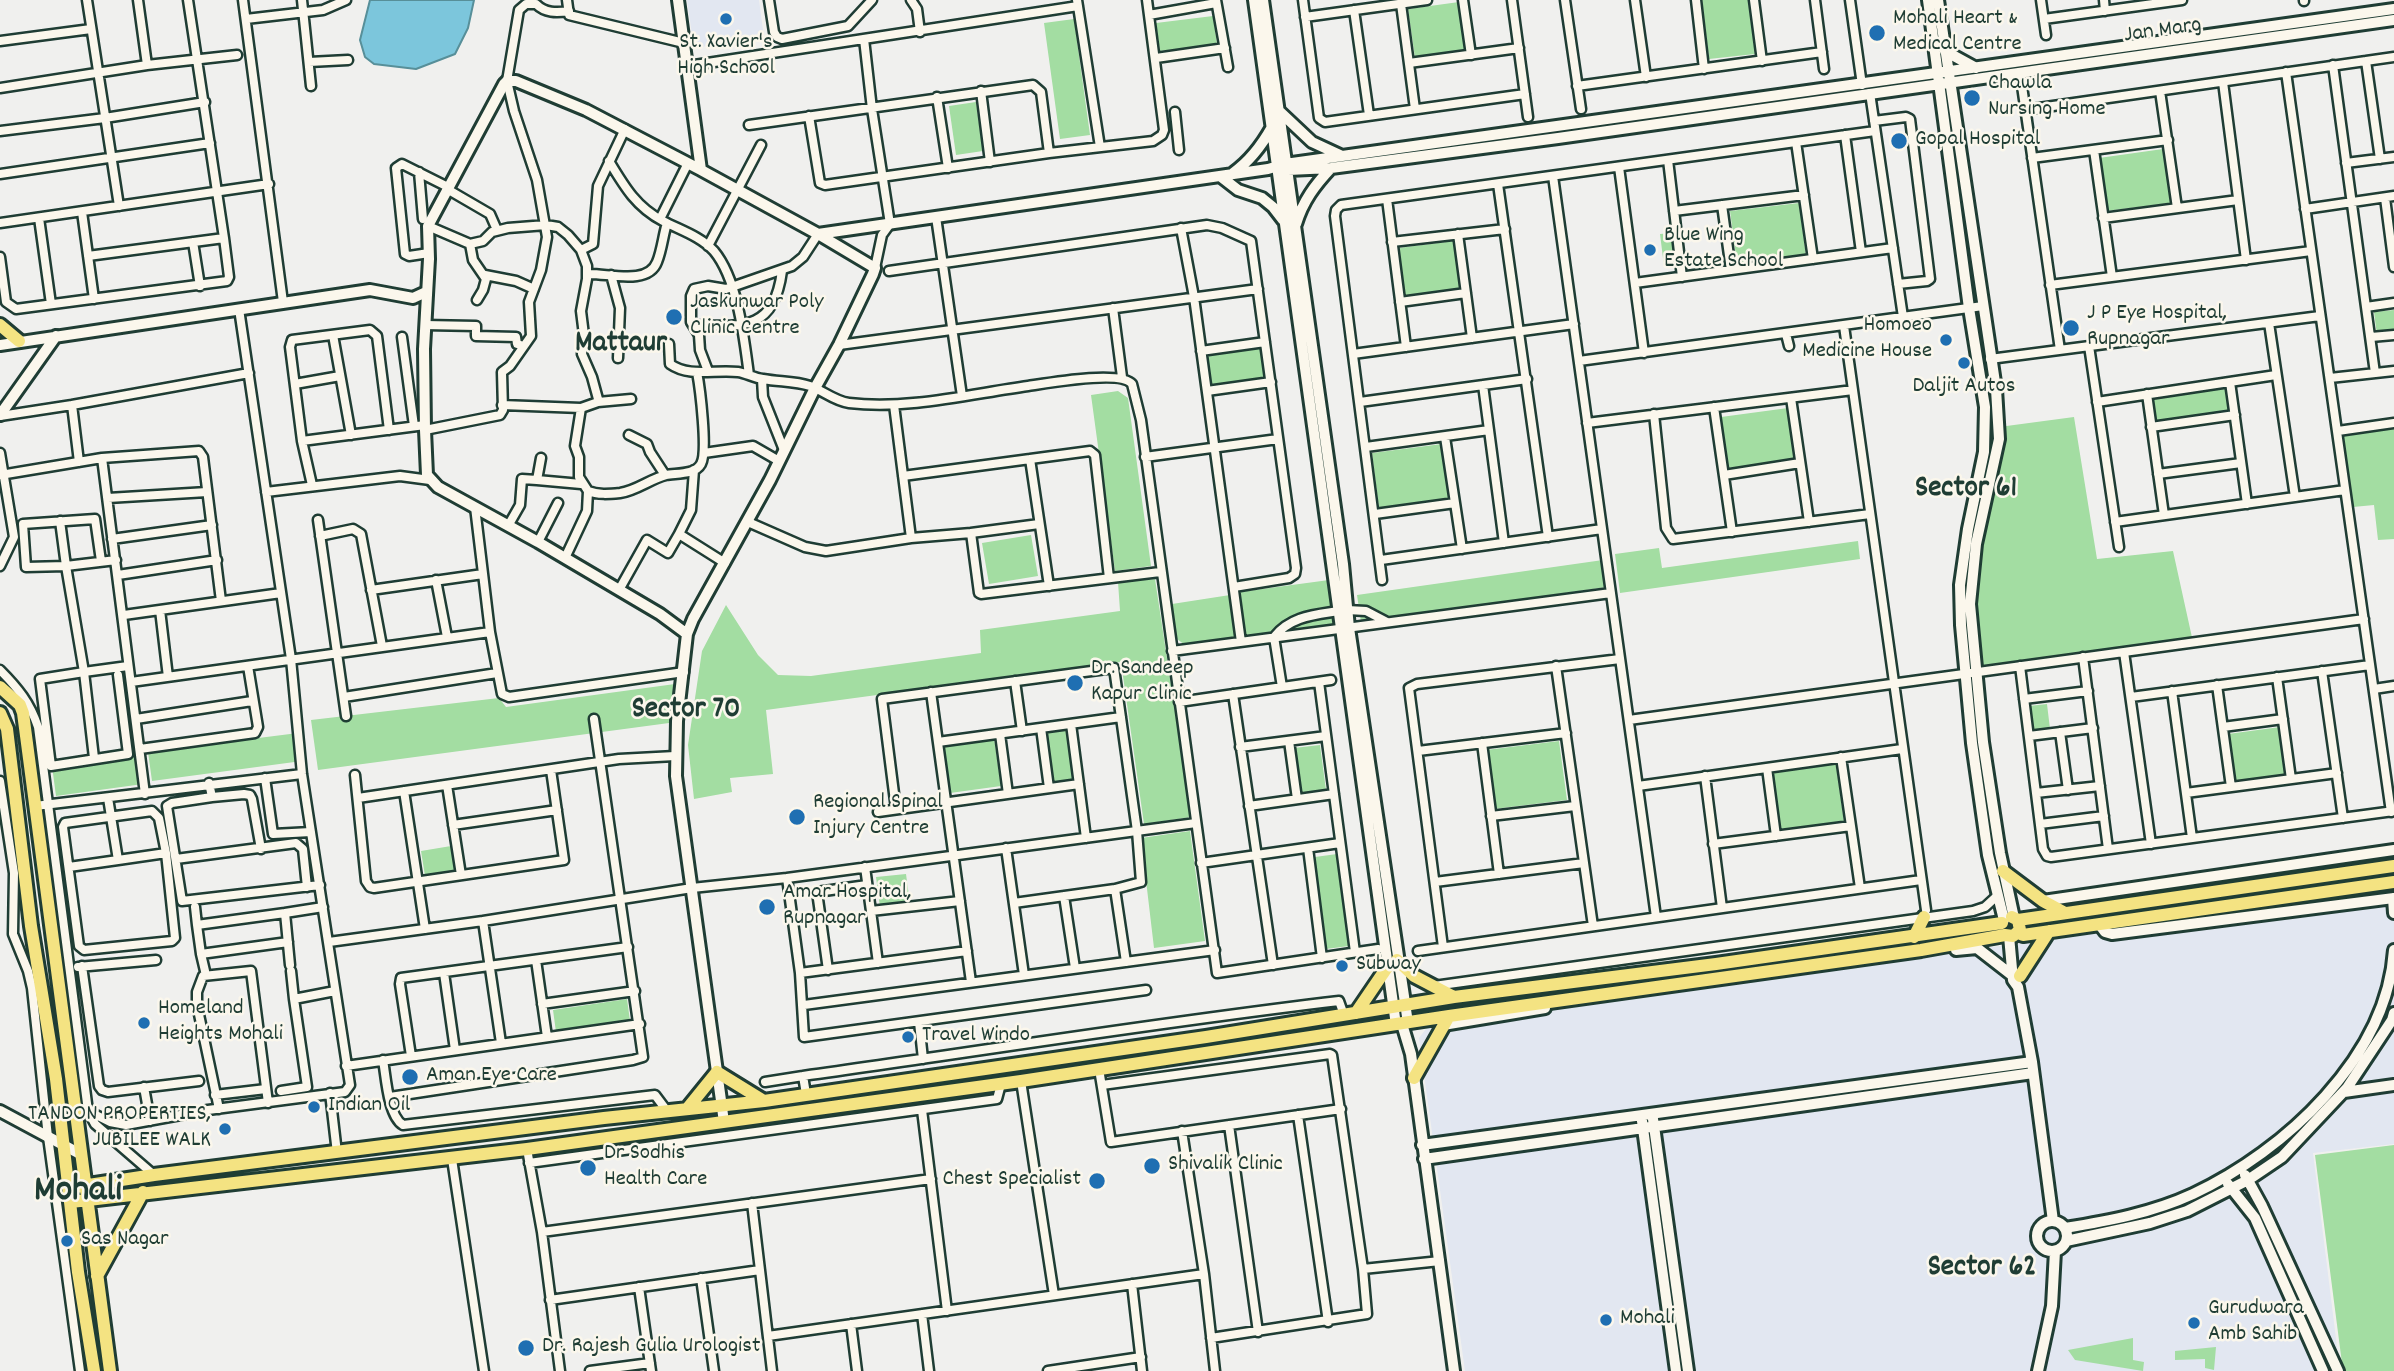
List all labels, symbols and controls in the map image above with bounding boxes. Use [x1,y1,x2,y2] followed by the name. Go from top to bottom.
[1893,6,2022,60] place label: Mohali Heart & Medical Centre
[718,11,734,27] marker: St. Xavier's High School
[2122,13,2204,51] street label: Jan Marg
[1867,23,1887,43] marker: Mohali Heart & Medical Centre
[677,30,775,84] place label: St. Xavier's High School
[1988,71,2106,125] place label: Chawla Nursing Home
[1962,88,1982,108] marker: Chawla Nursing Home
[1915,127,2040,155] place label: Gopal Hospital
[1889,131,1909,151] marker: Gopal Hospital
[1664,223,1783,277] place label: Blue Wing Estate School
[1642,242,1658,258] marker: Blue Wing Estate School
[690,290,824,344] place label: Jaskunwar Poly Clinic Centre
[2087,301,2227,355] place label: J P Eye Hospital, Rupnagar
[664,307,684,327] marker: Jaskunwar Poly Clinic Centre
[1802,313,1932,367] place label: Homoeo Medicine House
[2061,318,2081,338] marker: J P Eye Hospital, Rupnagar
[575,328,667,364] district label: Mattaur
[1938,332,1954,348] marker: Homoeo Medicine House
[1956,355,1972,371] marker: Daljit Autos
[1913,374,2015,402] place label: Daljit Autos
[1915,473,2017,509] district label: Sector 61
[1091,656,1194,710] place label: Dr. Sandeep Kapur Clinic
[1065,673,1085,693] marker: Dr. Sandeep Kapur Clinic
[632,694,740,730] district label: Sector 70
[813,790,943,844] place label: Regional Spinal Injury Centre
[787,807,807,827] marker: Regional Spinal Injury Centre
[783,880,912,934] place label: Amar Hospital, Rupnagar
[757,897,777,917] marker: Amar Hospital, Rupnagar
[1356,952,1421,980] place label: Subway
[1334,958,1350,974] marker: Subway
[158,996,283,1050] place label: Homeland Heights Mohali
[136,1015,152,1031] marker: Homeland Heights Mohali
[922,1023,1030,1051] place label: Travel Windo
[900,1029,916,1045] marker: Travel Windo
[426,1063,557,1091] place label: Aman Eye Care
[400,1067,420,1087] marker: Aman Eye Care
[328,1093,410,1121] place label: Indian Oil
[306,1099,322,1115] marker: Indian Oil
[28,1102,211,1156] place label: TANDON PROPERTIES, JUBILEE WALK
[217,1121,233,1137] marker: TANDON PROPERTIES, JUBILEE WALK
[604,1141,707,1195] place label: Dr Sodhis Health Care
[1168,1152,1283,1180] place label: Shivalik Clinic
[1142,1156,1162,1176] marker: Shivalik Clinic
[578,1158,598,1178] marker: Dr Sodhis Health Care
[943,1167,1081,1195] place label: Chest Specialist
[1087,1171,1107,1191] marker: Chest Specialist
[34,1172,122,1216] district label: Mohali
[81,1227,168,1255] place label: Sas Nagar
[59,1233,75,1249] marker: Sas Nagar
[1928,1252,2036,1288] district label: Sector 62
[2208,1296,2304,1350] place label: Gurudwara Amb Sahib
[1620,1306,1675,1334] place label: Mohali
[1598,1312,1614,1328] marker: Mohali
[2186,1315,2202,1331] marker: Gurudwara Amb Sahib
[542,1334,760,1362] place label: Dr. Rajesh Gulia Urologist
[516,1338,536,1358] marker: Dr. Rajesh Gulia Urologist

